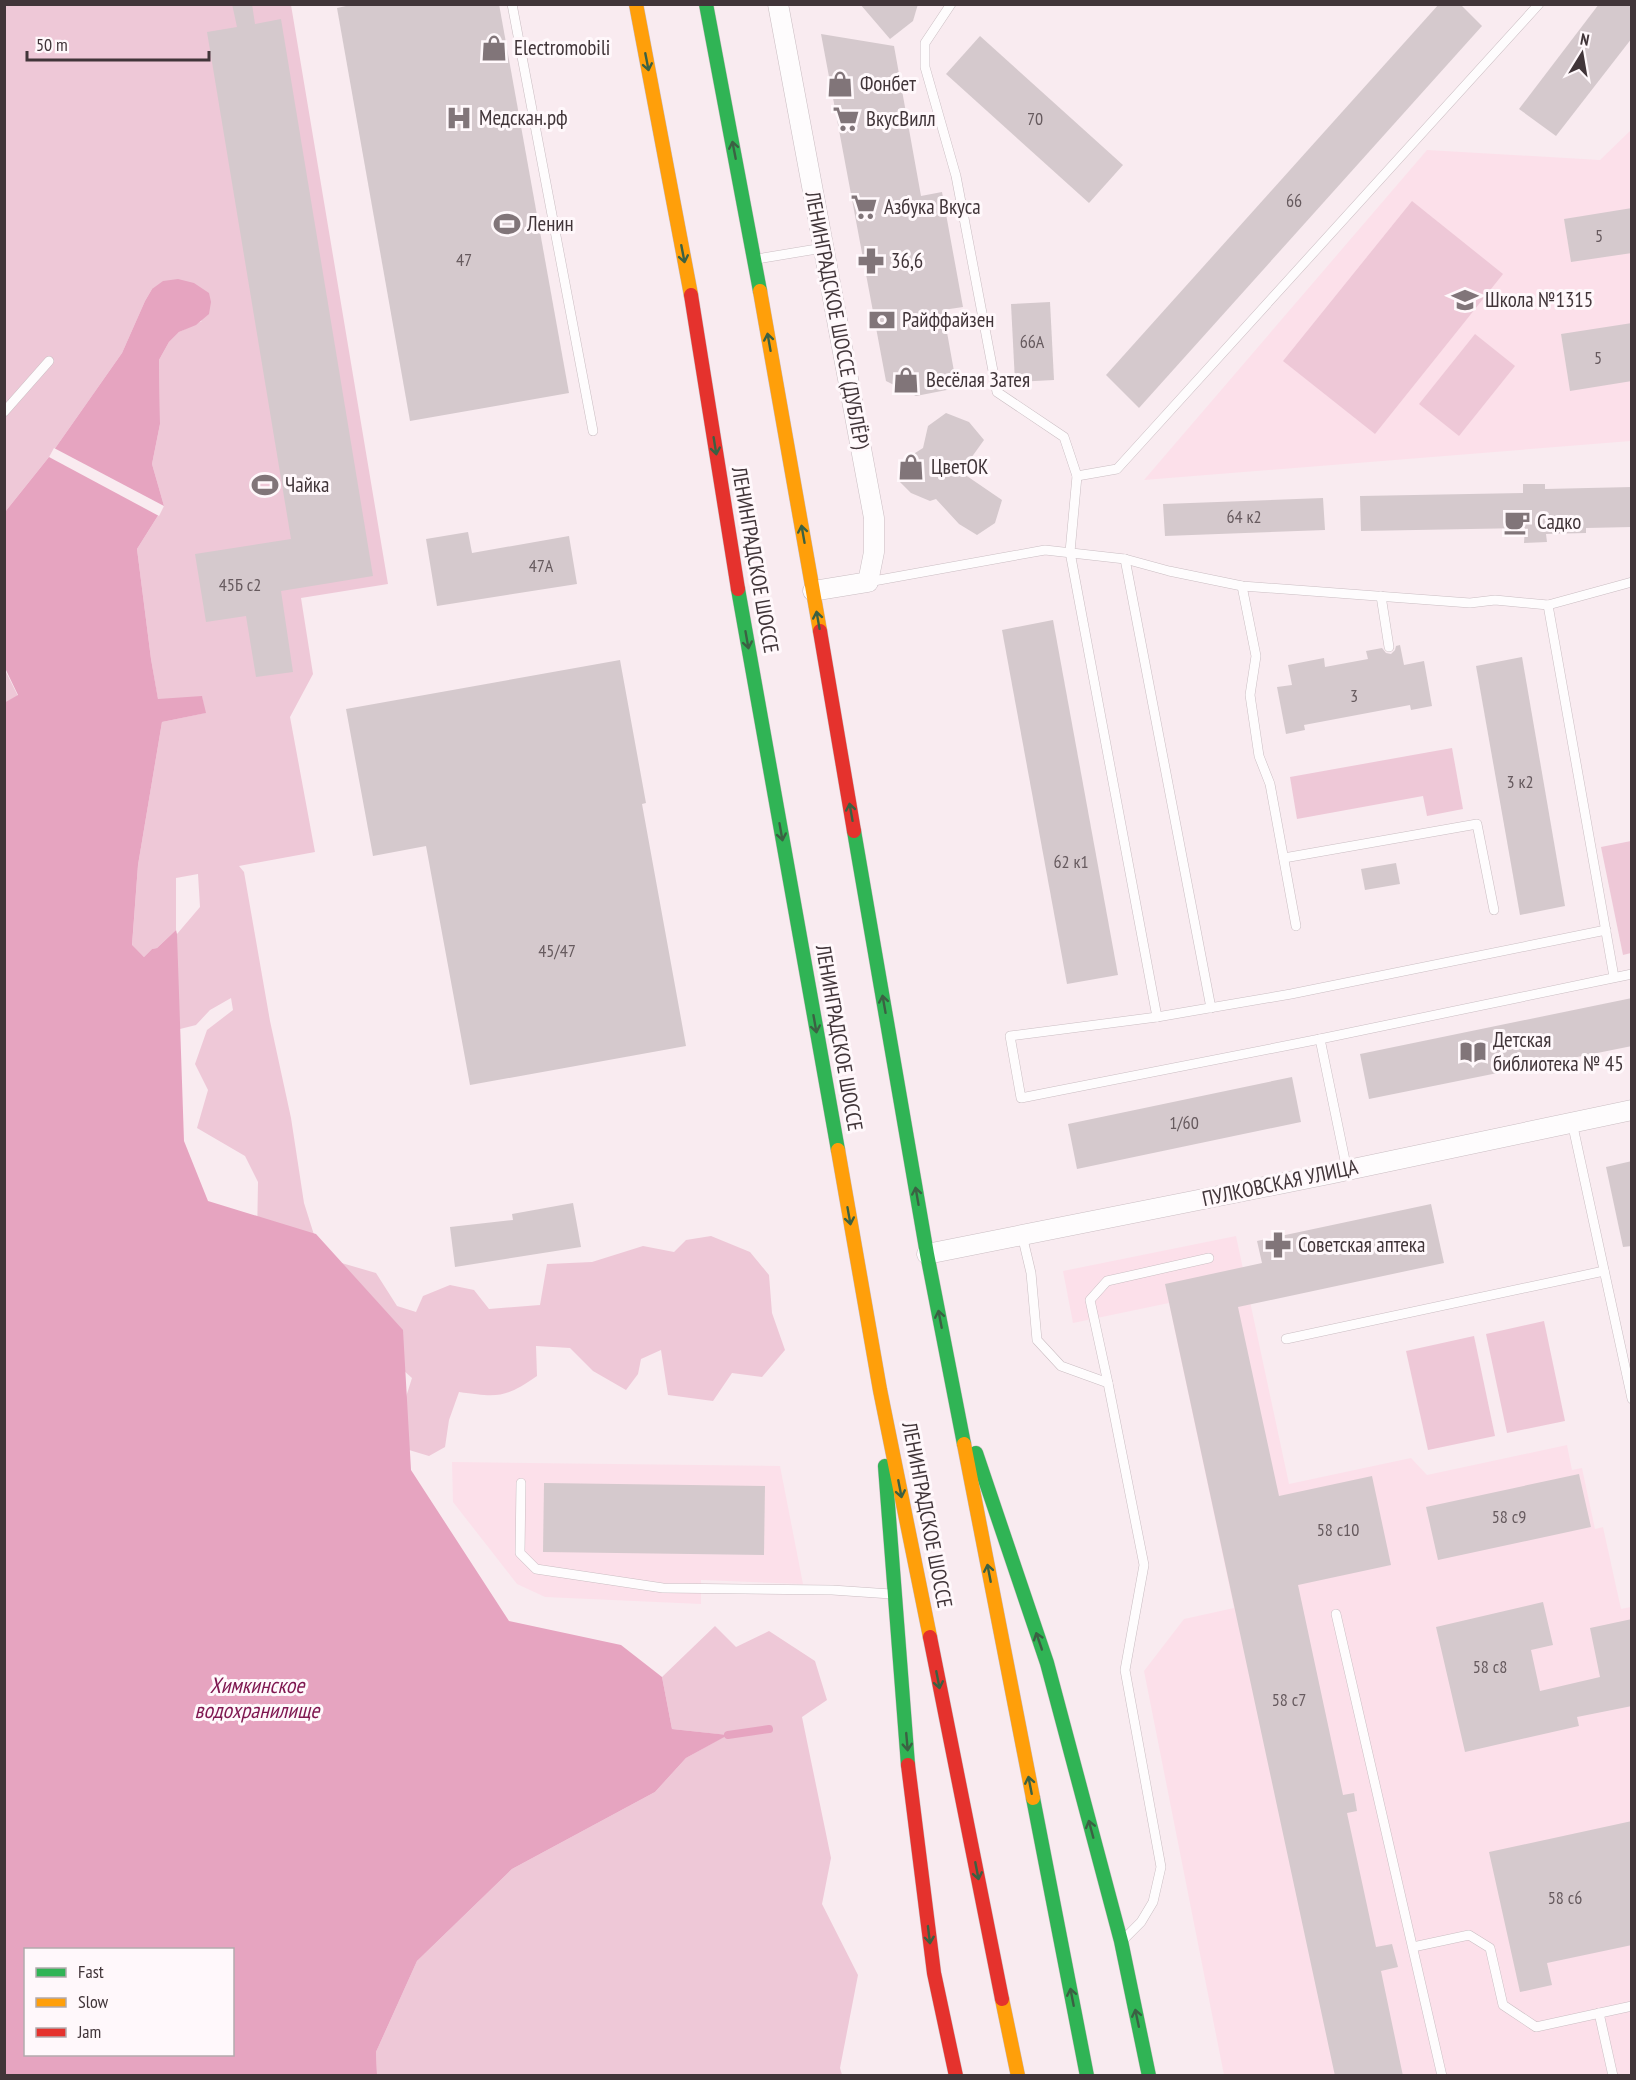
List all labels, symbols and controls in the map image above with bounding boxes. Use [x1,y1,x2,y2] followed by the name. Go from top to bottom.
[27,24,208,62] scale bar
[1552,24,1612,84] north arrow
[1579,29,1591,50] text: N
[36,33,68,56] text: 50 m
[479,33,509,63] shop icon: Electromobili
[514,34,610,61] place label: Electromobili
[642,52,653,71] one-way arrow
[825,69,855,99] shop icon: Фонбет
[860,70,916,97] place label: Фонбет
[444,103,474,133] hospital icon: Медскан.рф
[479,104,568,131] place label: Медскан.рф
[831,104,861,134] supermarket icon: ВкусВилл
[866,105,936,132] place label: ВкусВилл
[1027,107,1043,130] house number: 70
[728,140,739,160] one-way arrow
[799,188,876,451] street label: ЛЕНИНГРАДСКОЕ ШОССЕ (ДУБЛЁР)
[1286,189,1302,212] house number: 66
[849,192,879,222] supermarket icon: Азбука Вкуса
[884,193,981,220] place label: Азбука Вкуса
[492,209,522,239] sports icon: Ленин
[526,210,574,237] place label: Ленин
[1595,224,1603,247] house number: 5
[678,243,689,263] one-way arrow
[856,246,886,276] pharmacy icon: 36,6
[891,247,923,274] place label: 36,6
[456,248,472,271] house number: 47
[1450,285,1480,315] school or university icon: Школа №1315
[1485,286,1593,313] place label: Школа №1315
[867,305,897,335] bank icon: Райффайзен
[902,306,994,333] place label: Райффайзен
[1020,330,1045,353] house number: 66А
[763,332,774,352] one-way arrow
[1594,346,1602,369] house number: 5
[891,365,921,395] shop icon: Весёлая Затея
[926,366,1030,393] place label: Весёлая Затея
[709,436,720,455] one-way arrow
[896,452,926,482] shop icon: ЦветОК
[931,453,988,480] place label: ЦветОК
[726,464,785,655] street label: ЛЕНИНГРАДСКОЕ ШОССЕ
[250,470,280,500] sports icon: Чайка
[285,471,329,498] place label: Чайка
[1226,505,1262,528] house number: 64 к2
[1502,507,1532,537] cafe icon: Садко
[1537,508,1581,535] place label: Садко
[797,524,808,544] one-way arrow
[529,554,554,577] house number: 47А
[219,573,261,596] house number: 45Б с2
[812,610,823,630] one-way arrow
[742,629,753,649] one-way arrow
[1350,684,1358,707] house number: 3
[1507,770,1533,793] house number: 3 к2
[845,802,856,822] one-way arrow
[776,821,787,841] one-way arrow
[1053,850,1089,873] house number: 62 к1
[538,939,576,962] house number: 45/47
[810,942,869,1133] street label: ЛЕНИНГРАДСКОЕ ШОССЕ
[878,995,889,1014] one-way arrow
[810,1013,821,1033] one-way arrow
[1493,1026,1624,1077] place label: Детская библиотека № 45
[1458,1037,1488,1067] library icon: Детская библиотека № 45
[1169,1111,1199,1134] house number: 1/60
[1200,1153,1360,1212] street label: ПУЛКОВСКАЯ УЛИЦА
[912,1187,923,1206] one-way arrow
[844,1205,855,1225] one-way arrow
[1263,1230,1293,1260] pharmacy icon: Советская аптека
[1298,1231,1425,1258] place label: Советская аптека
[934,1310,945,1330] one-way arrow
[896,1419,959,1610] street label: ЛЕНИНГРАДСКОЕ ШОССЕ
[895,1478,906,1498] one-way arrow
[1492,1505,1526,1528] house number: 58 с9
[1317,1518,1359,1541] house number: 58 с10
[983,1564,994,1584] one-way arrow
[1033,1632,1044,1651] one-way arrow
[1473,1655,1507,1678] house number: 58 с8
[933,1670,945,1689] one-way arrow
[195,1671,321,1724] water label: Химкинское водохранилище
[1272,1688,1306,1711] house number: 58 с7
[902,1731,913,1751] one-way arrow
[1024,1776,1035,1796] one-way arrow
[1085,1820,1097,1839] one-way arrow
[972,1861,983,1880] one-way arrow
[1548,1886,1582,1909] house number: 58 с6
[924,1925,935,1945] one-way arrow
[24,1948,234,2056] legend
[78,1960,104,1983] text: Fast
[1066,1988,1077,2008] one-way arrow
[78,1990,109,2013] text: Slow
[1131,2009,1143,2028] one-way arrow
[77,2020,101,2043] text: Jam

